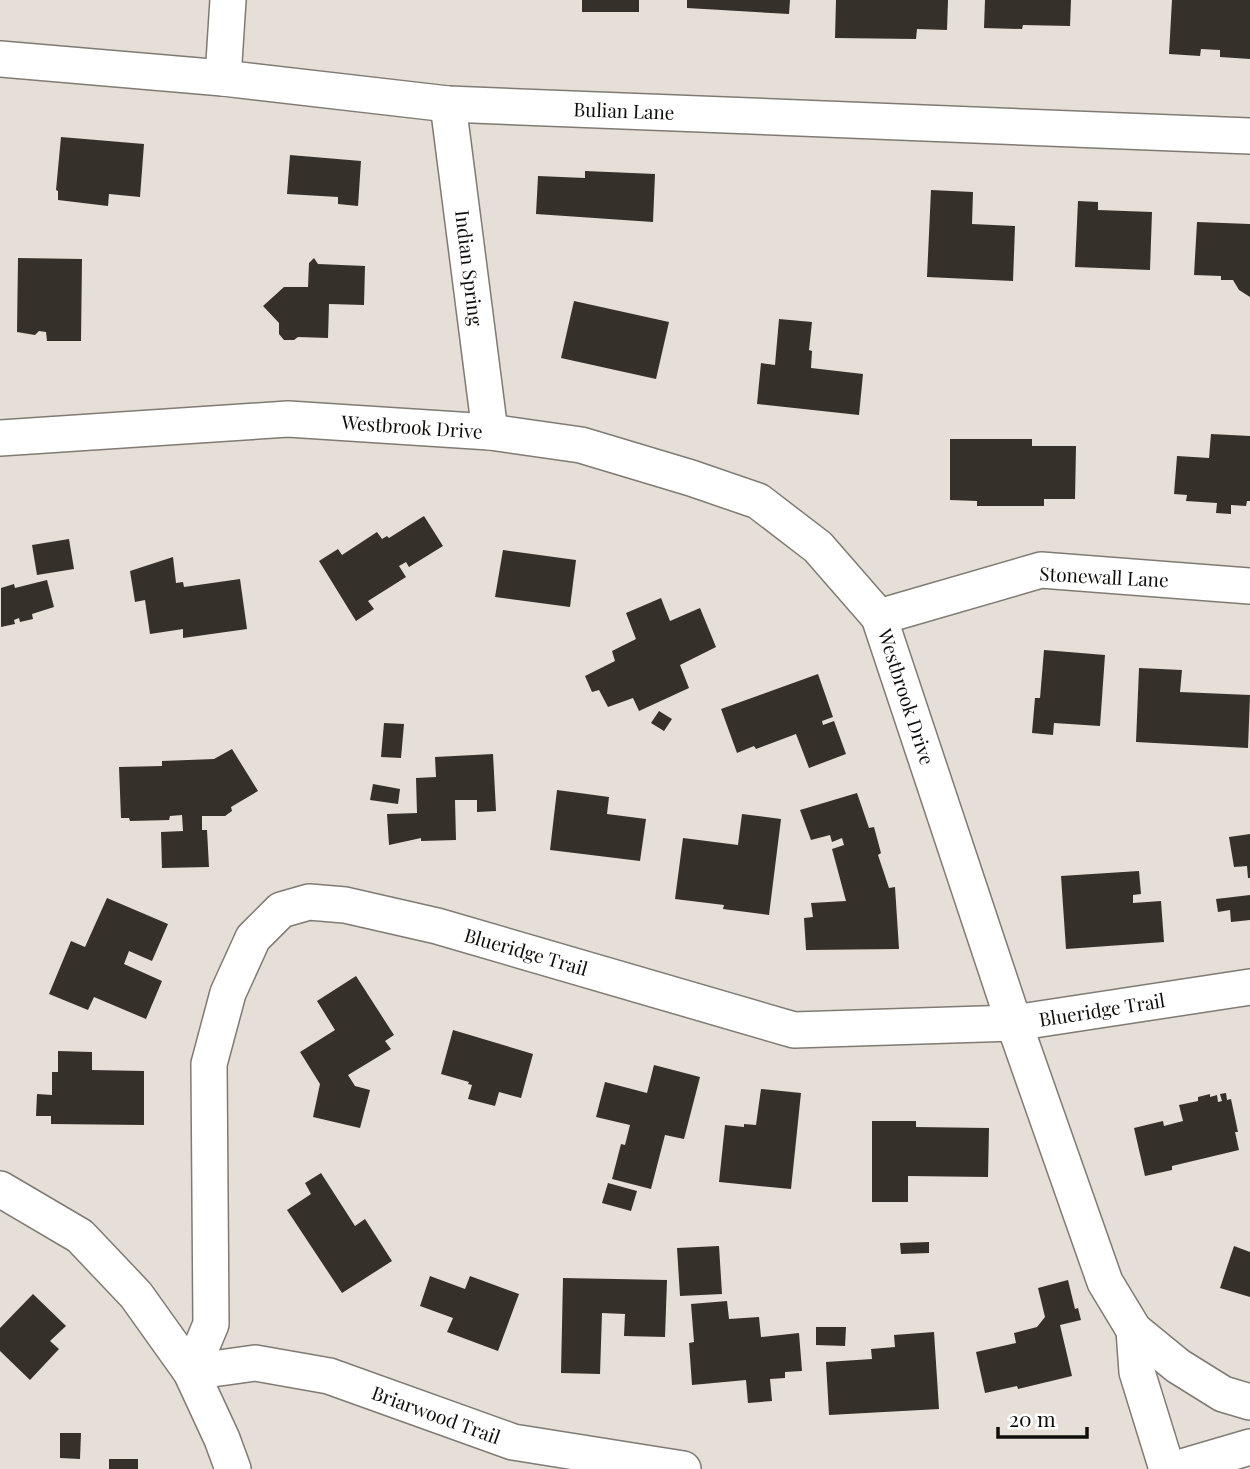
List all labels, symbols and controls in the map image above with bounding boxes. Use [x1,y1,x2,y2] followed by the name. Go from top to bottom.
[573,95,675,125] street label: Bulian Lane
[450,209,490,327] street label: Indian Spring
[340,408,484,444] street label: Westbrook Drive
[1039,560,1169,592] street label: Stonewall Lane
[872,624,941,768] street label: Westbrook Drive
[462,921,592,981] street label: Blueridge Trail
[1037,986,1167,1032] street label: Blueridge Trail
[368,1379,505,1450] street label: Briarwood Trail
[998,1396,1087,1440] scale bar
[1009,1404,1056,1432] text: 20 m

